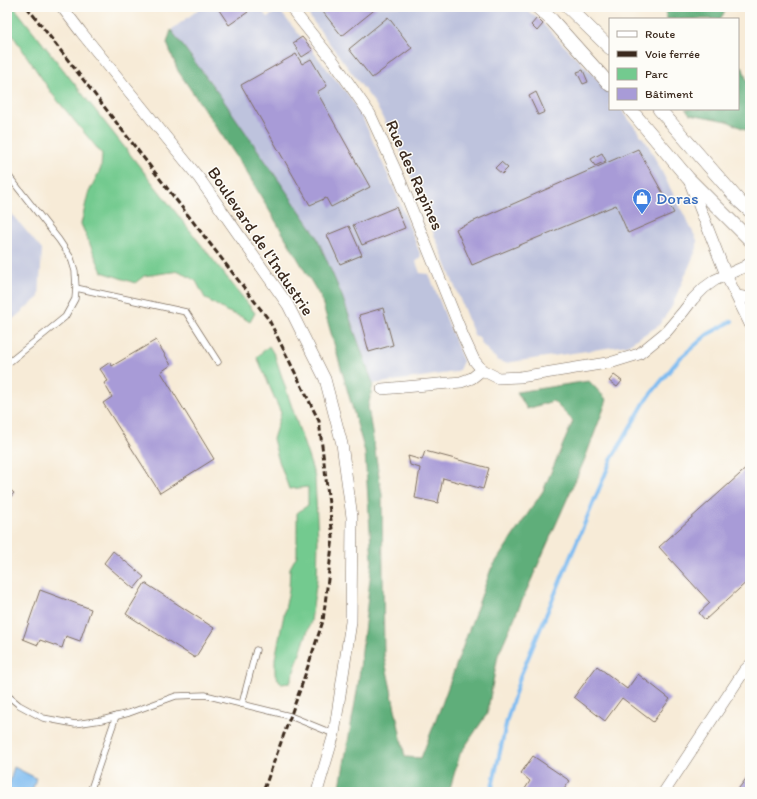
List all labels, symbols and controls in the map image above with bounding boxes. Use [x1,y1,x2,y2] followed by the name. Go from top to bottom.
[609,18,739,110] legend
[645,27,675,41] text: Route
[645,47,700,61] text: Voie ferrée
[645,67,668,81] text: Parc
[645,87,694,101] text: Bâtiment
[382,117,448,233] street label: Rue des Rapines
[204,163,318,319] street label: Boulevard de l'Industrie
[631,187,653,215] shop icon: Doras
[656,188,699,208] place label: Doras

